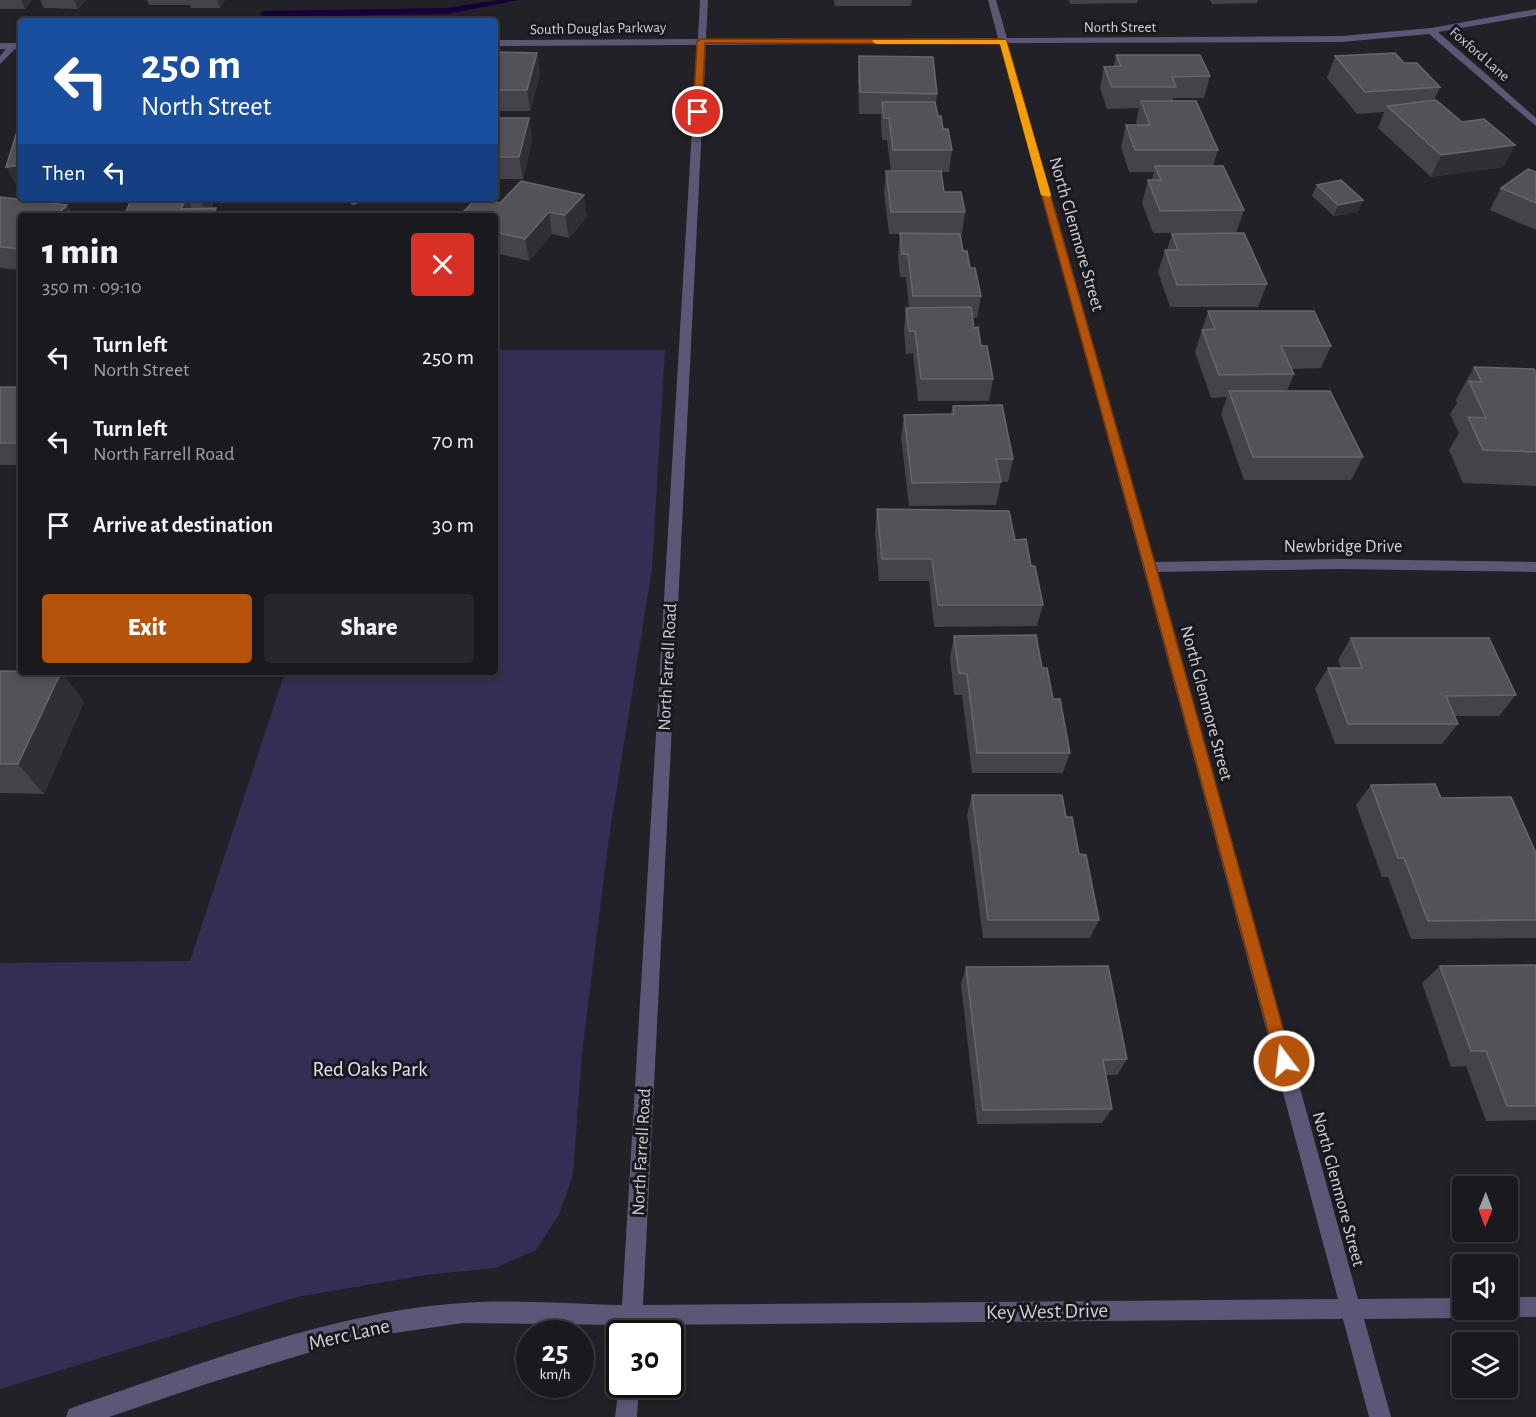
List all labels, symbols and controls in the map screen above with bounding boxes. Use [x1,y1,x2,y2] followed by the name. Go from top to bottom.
[530,20,667,37] street label: South Douglas Parkway
[1084,20,1156,35] street label: North Street
[1447,24,1513,84] street label: Foxford Lane
[42,42,120,120] icon: left
[141,44,241,86] text: 250 m
[672,86,723,137] pin
[141,93,271,120] text: North Street
[681,95,714,128] icon: arrive
[1045,155,1107,314] street label: North Glenmore Street
[98,156,131,189] icon: left
[42,162,86,184] text: Then
[411,233,474,296] button: close
[42,234,119,270] text: 1 min
[42,277,142,297] text: 350 m · 09:10
[93,334,167,356] text: Turn left
[42,341,75,374] icon: left
[422,346,474,368] text: 250 m
[93,360,190,380] text: North Street
[93,418,167,440] text: Turn left
[42,425,75,458] icon: left
[432,430,474,452] text: 70 m
[93,444,235,464] text: North Farrell Road
[42,509,75,542] icon: arrive
[93,514,273,536] text: Arrive at destination
[432,514,474,536] text: 30 m
[1284,538,1402,556] street label: Newbridge Drive
[42,594,252,663] button: Exit
[264,594,474,663] button: Share
[656,603,680,731] street label: North Farrell Road
[1177,624,1235,783] street label: North Glenmore Street
[1252,1029,1316,1093] position arrow
[312,1059,428,1080] park label: Red Oaks Park
[630,1088,654,1216] street label: North Farrell Road
[1309,1110,1367,1269] street label: North Glenmore Street
[1452,1176,1518,1242] north arrow
[1452,1176,1518,1398] map controls
[1452,1254,1518,1320] button: sound
[986,1300,1108,1323] street label: Key West Drive
[306,1315,392,1354] street label: Merc Lane
[606,1320,684,1398] speed limit sign: 30
[1452,1332,1518,1398] button: layers
[541,1337,569,1367] text: 25
[540,1367,570,1382] text: km/h

